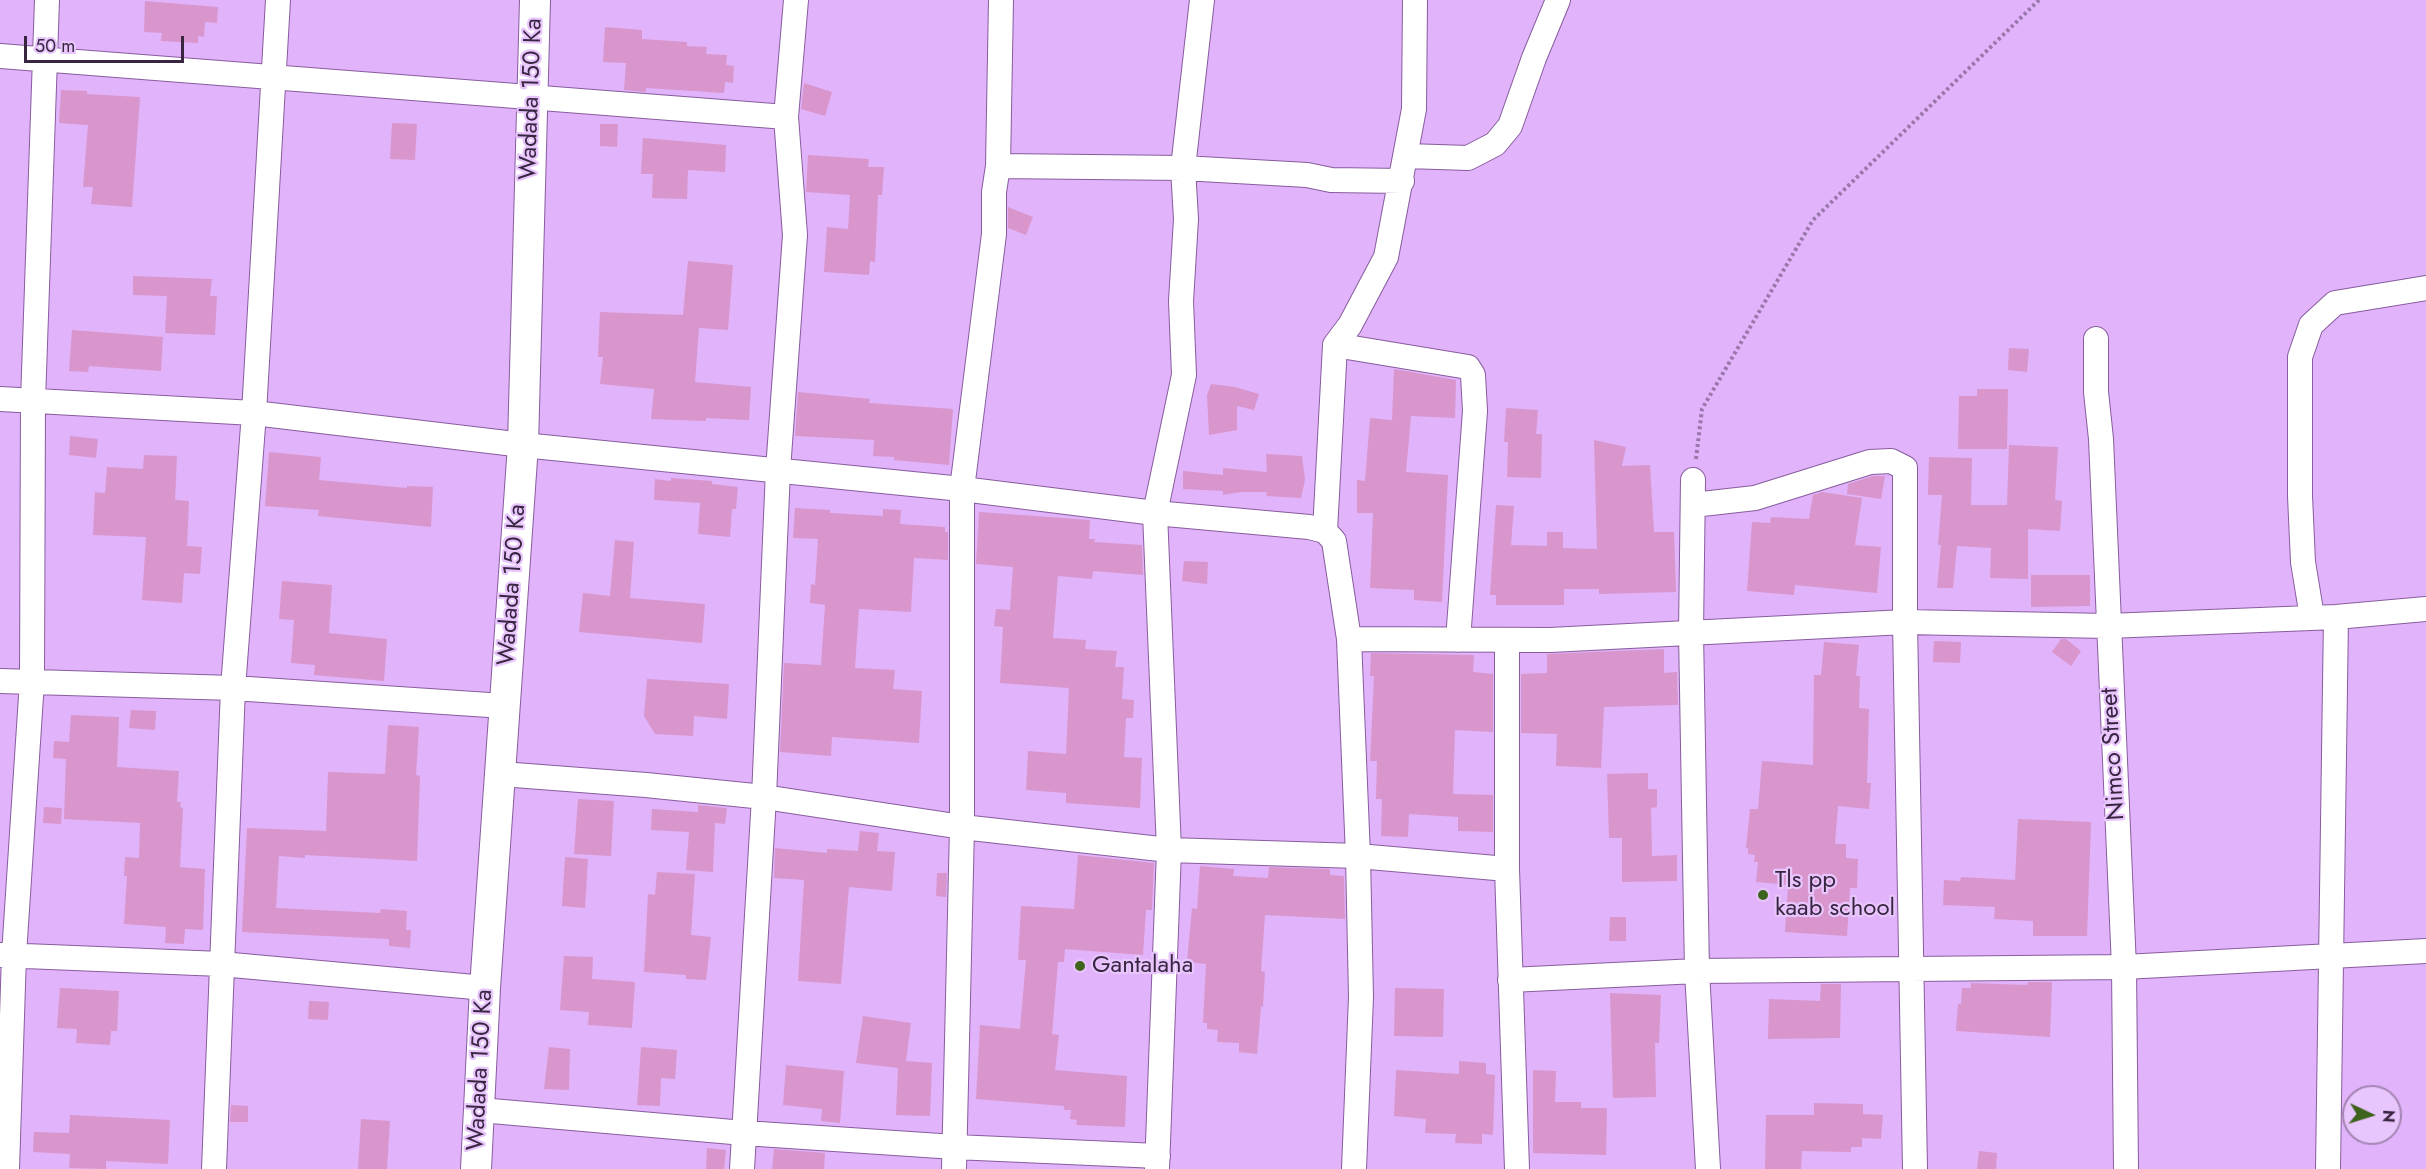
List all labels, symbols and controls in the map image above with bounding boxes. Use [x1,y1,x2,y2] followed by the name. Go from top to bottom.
[515,18,549,180] street label: Wadada 150 Ka
[27,24,188,62] scale bar
[35,33,75,59] text: 50 m
[493,503,533,667] street label: Wadada 150 Ka
[2096,687,2132,821] street label: Nimco Street
[1775,867,1895,923] place label: Tls pp kaab school
[1756,888,1770,902] marker: Tls pp kaab school
[1092,952,1193,980] place label: Gantalaha
[1073,959,1087,973] marker: Gantalaha
[462,989,500,1151] street label: Wadada 150 Ka
[2342,1085,2402,1145] north arrow
[2377,1109,2400,1123] text: N

